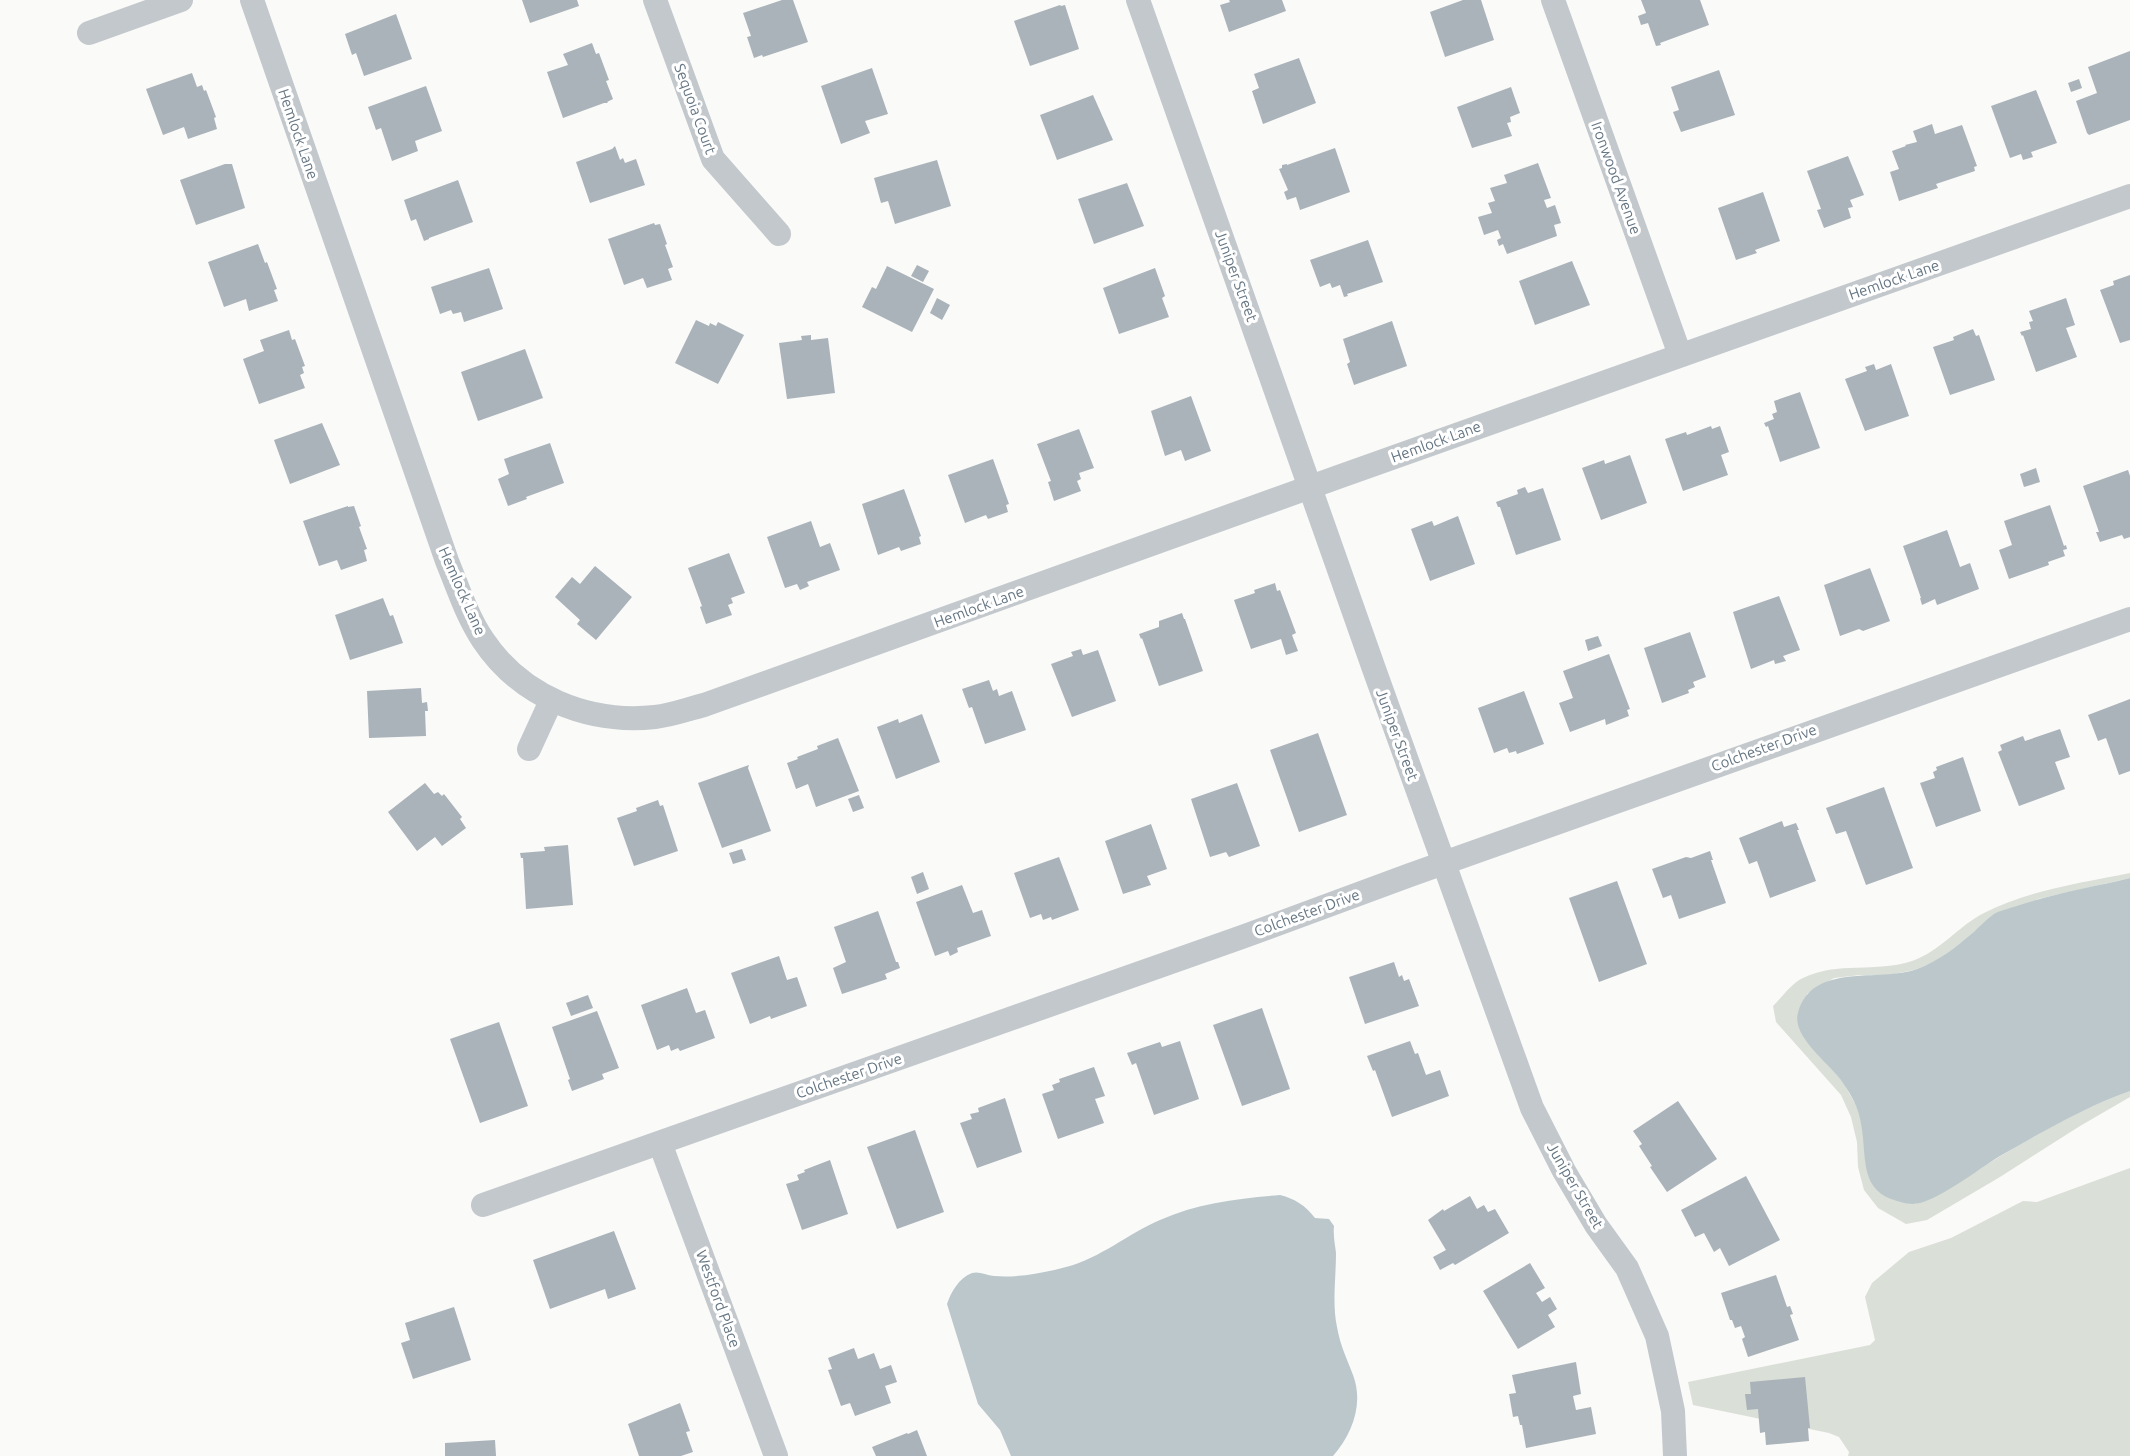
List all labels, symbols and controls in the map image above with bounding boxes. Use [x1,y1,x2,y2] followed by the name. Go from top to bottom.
[671,61,720,157] street label: Sequoia Court
[275,86,322,181] street label: Hemlock Lane
[1588,119,1645,237] street label: Ironwood Avenue
[1212,228,1261,324] street label: Juniper Street
[1846,256,1941,303] street label: Hemlock Lane
[1388,417,1483,466] street label: Hemlock Lane
[435,544,489,637] street label: Hemlock Lane
[931,582,1026,631] street label: Hemlock Lane
[1373,687,1422,783] street label: Juniper Street
[1709,721,1819,774] street label: Colchester Drive
[1252,886,1362,939] street label: Colchester Drive
[794,1049,904,1102] street label: Colchester Drive
[1544,1140,1607,1232] street label: Juniper Street
[693,1248,744,1350] street label: Westford Place

